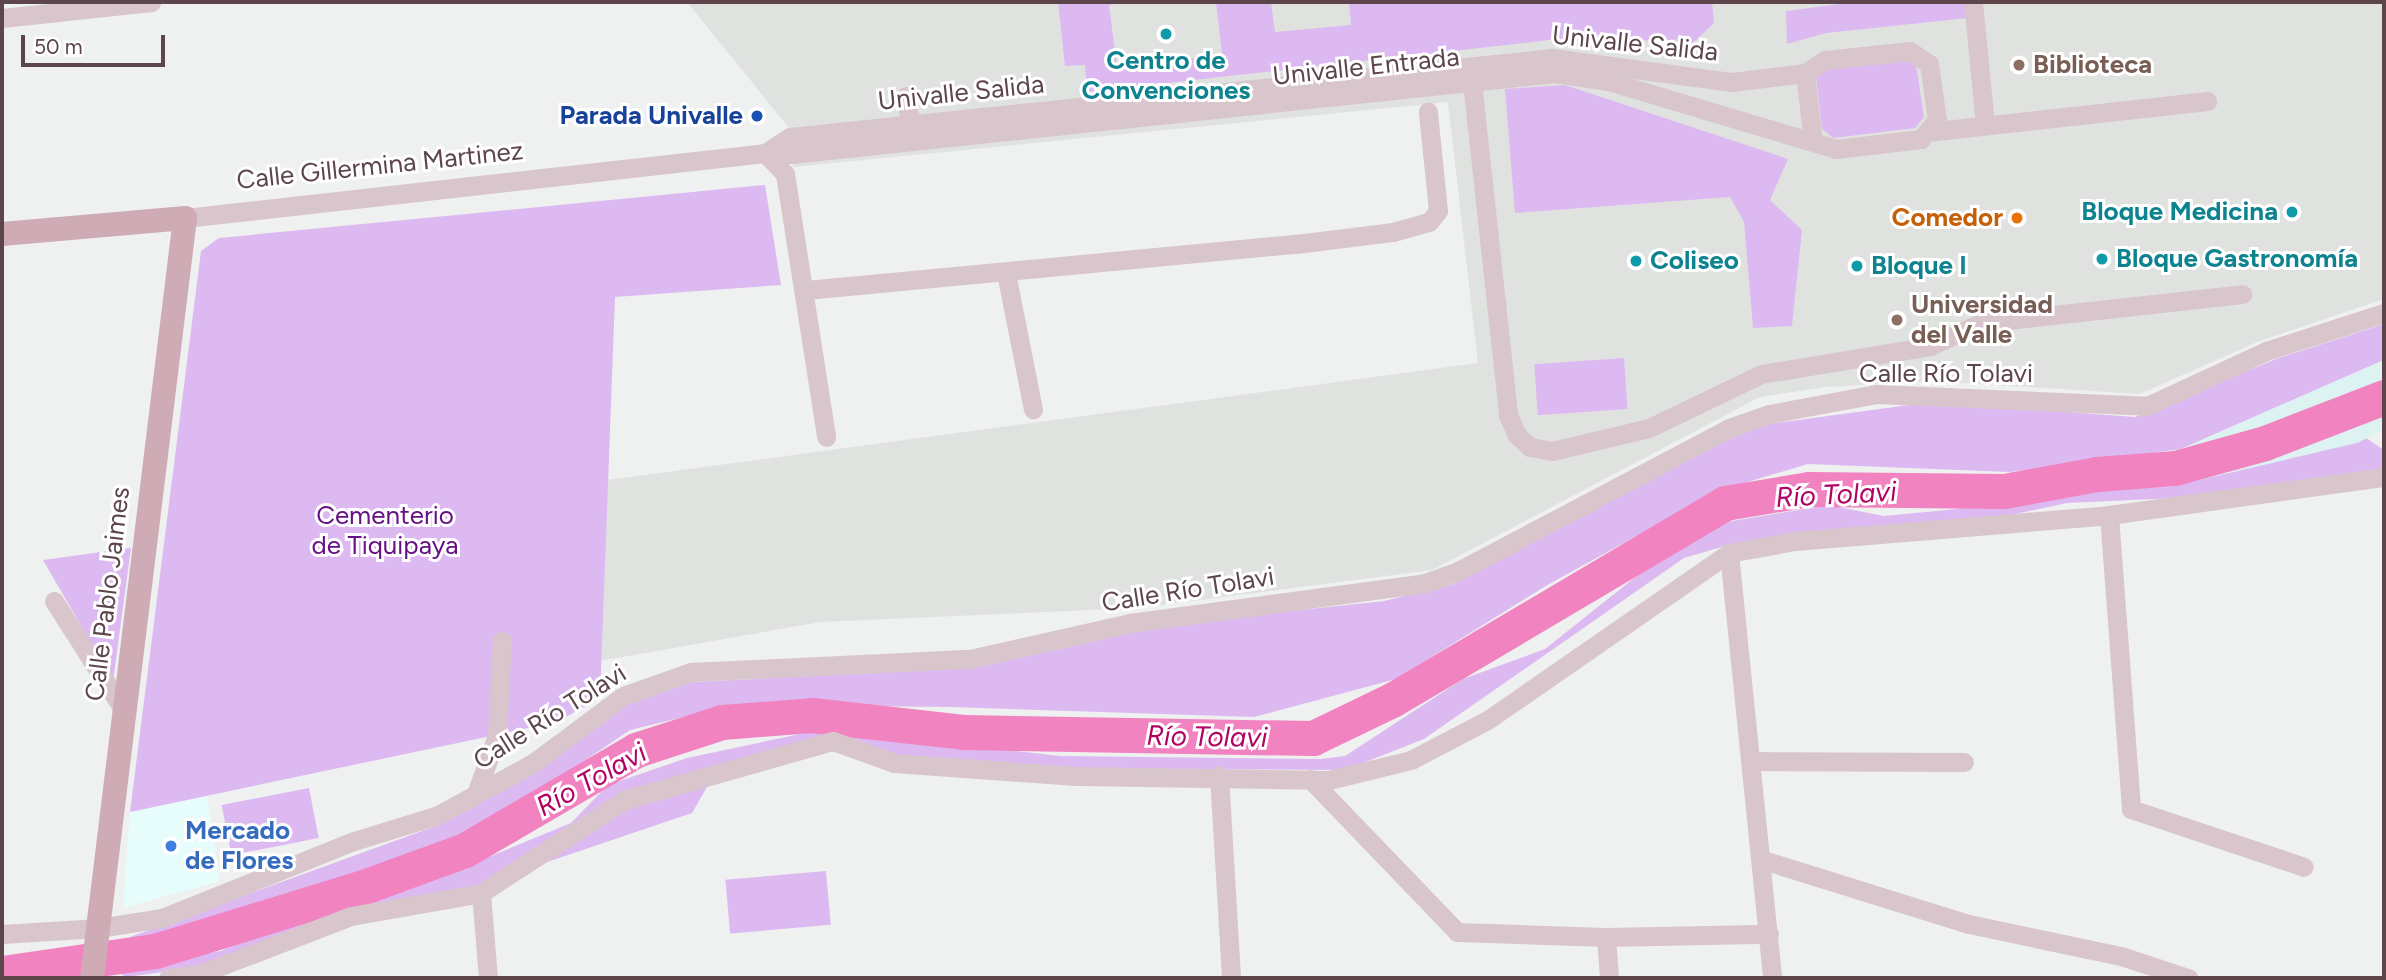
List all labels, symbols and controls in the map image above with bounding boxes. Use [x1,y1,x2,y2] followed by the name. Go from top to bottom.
[1550,20,1720,68] street label: Univalle Salida
[24,21,168,65] scale bar
[1158,26,1174,42] marker: Centro de Convenciones
[34,34,83,59] text: 50 m
[1271,42,1461,92] street label: Univalle Entrada
[1082,45,1250,106] place label: Centro de Convenciones
[2033,49,2152,81] place label: Biblioteca
[2011,57,2027,73] marker: Biblioteca
[876,69,1046,117] street label: Univalle Salida
[560,100,743,132] place label: Parada Univalle
[749,108,765,124] marker: Parada Univalle
[235,135,525,197] street label: Calle Gillermina Martinez
[2081,196,2278,228] place label: Bloque Medicina
[1892,202,2003,234] place label: Comedor
[2284,204,2300,220] marker: Bloque Medicina
[2009,210,2025,226] marker: Comedor
[2116,243,2358,275] place label: Bloque Gastronomía
[1650,245,1739,277] place label: Coliseo
[1871,250,1967,282] place label: Bloque I
[2094,251,2110,267] marker: Bloque Gastronomía
[1628,253,1644,269] marker: Coliseo
[1849,258,1865,274] marker: Bloque I
[1911,289,2053,350] place label: Universidad del Valle
[1889,312,1905,328] marker: Universidad del Valle
[1859,358,2033,390] street label: Calle Río Tolavi
[1775,474,1897,514] water label: Río Tolavi
[79,485,137,703] street label: Calle Pablo Jaimes
[312,500,458,562] park label: Cementerio de Tiquipaya
[1100,561,1276,619] street label: Calle Río Tolavi
[468,658,632,776] street label: Calle Río Tolavi
[1146,718,1268,754] water label: Río Tolavi
[530,735,652,823] water label: Río Tolavi
[185,815,293,876] place label: Mercado de Flores
[163,838,179,854] marker: Mercado de Flores

